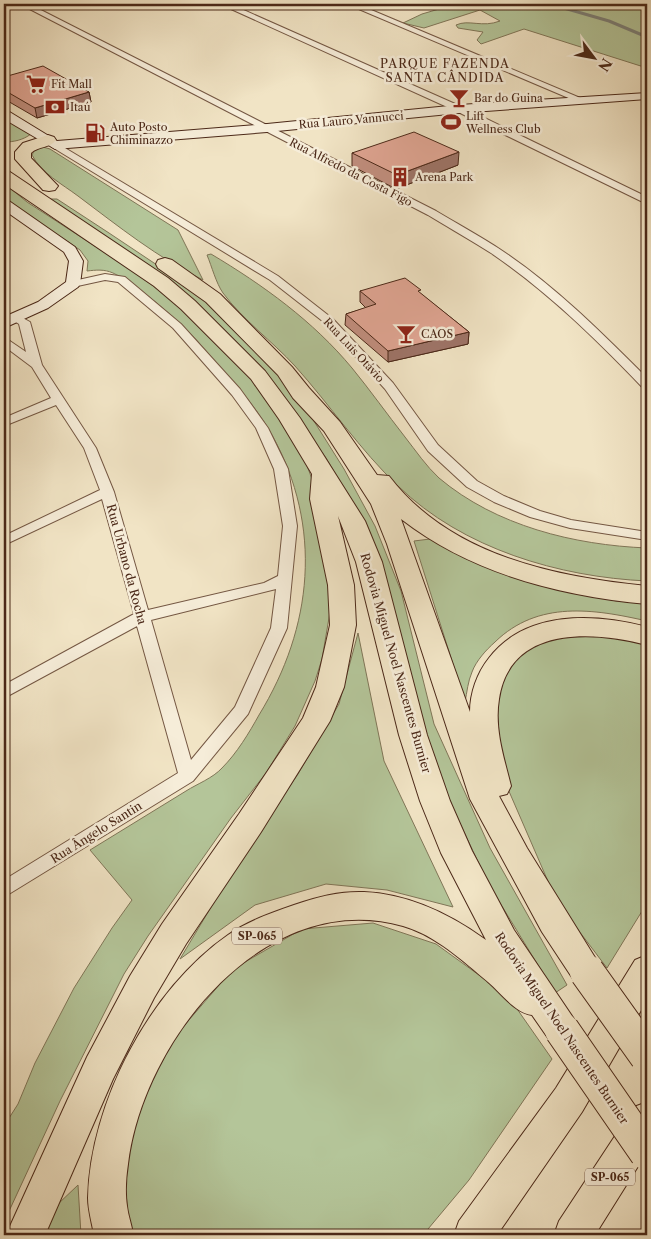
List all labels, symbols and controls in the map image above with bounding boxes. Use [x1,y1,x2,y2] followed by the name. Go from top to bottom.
[568,32,618,82] north arrow
[594,55,616,75] text: N
[380,56,510,85] district label: PARQUE FAZENDA SANTA CÂNDIDA
[25,73,47,95] supermarket icon: Fit Mall
[51,77,92,91] place label: Fit Mall
[448,87,470,109] bar icon: Bar do Guina
[474,91,543,105] place label: Bar do Guina
[44,96,66,118] bank icon: Itaú
[70,100,91,114] place label: Itaú
[298,108,405,132] street label: Rua Lauro Vannucci
[465,109,541,136] place label: Lift Wellness Club
[440,111,462,133] sports icon: Lift Wellness Club
[109,120,173,147] place label: Auto Posto Chiminazzo
[84,122,106,144] fuel station icon: Auto Posto Chiminazzo
[287,135,415,209] street label: Rua Alfredo da Costa Figo
[389,166,411,188] building icon: Arena Park
[414,170,474,184] place label: Arena Park
[321,315,388,385] street label: Rua Luis Otávio
[395,323,417,345] bar icon: CAOS
[421,327,453,341] place label: CAOS
[104,502,150,626] street label: Rua Urbano da Rocha
[357,551,435,775] street label: Rodovia Miguel Noel Nascentes Burnier
[47,797,145,866] street label: Rua Ângelo Santin
[232,928,282,944] road number: SP-065
[492,929,632,1127] street label: Rodovia Miguel Noel Nascentes Burnier
[585,1168,635,1186] road number: SP-065

